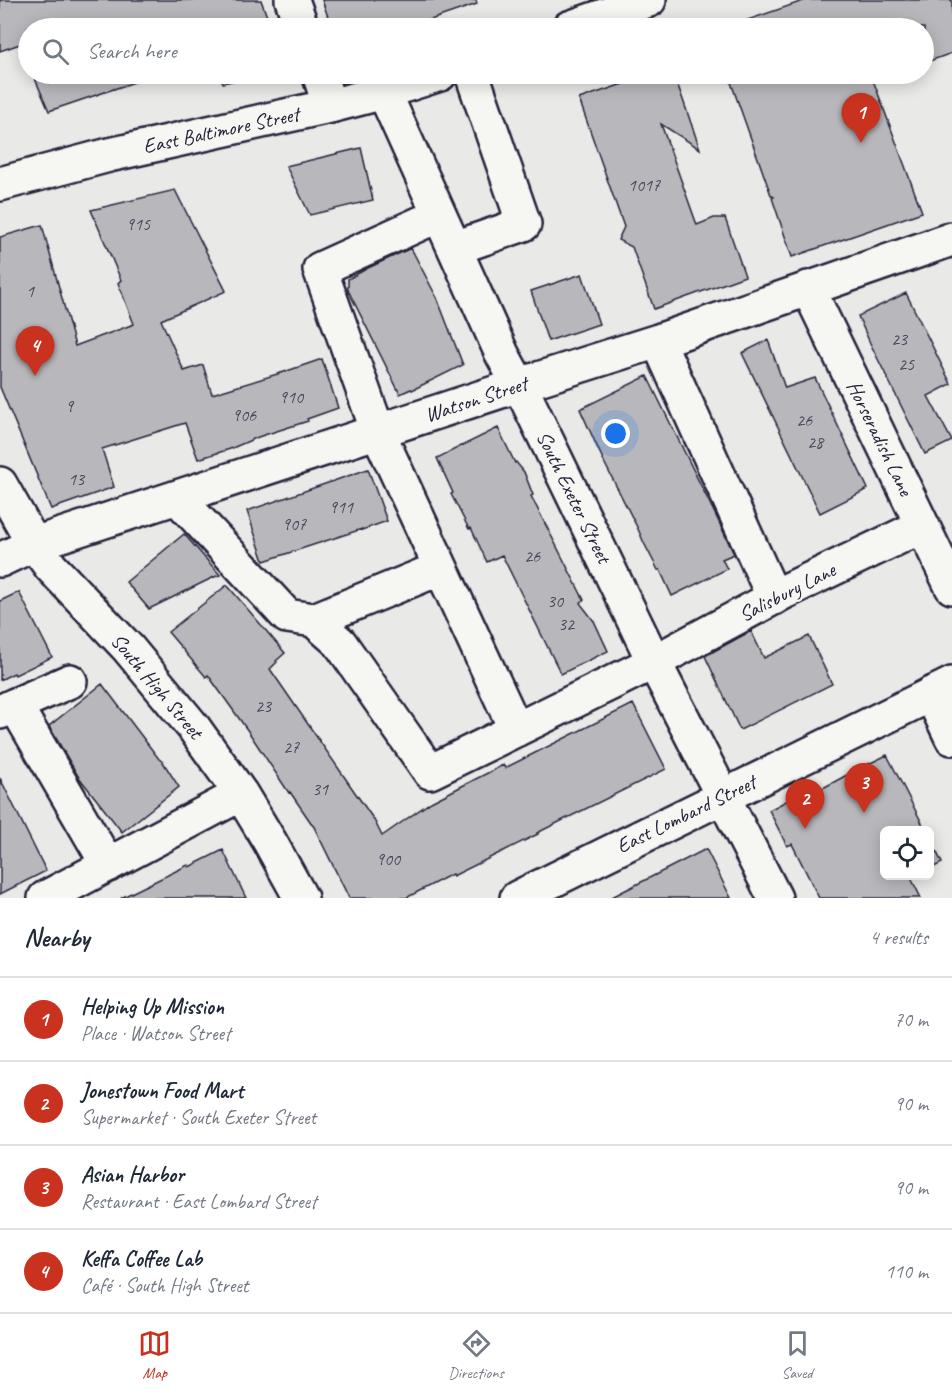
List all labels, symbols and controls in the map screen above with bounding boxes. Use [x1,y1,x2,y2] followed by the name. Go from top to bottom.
[18,18,934,84] search box
[39,35,72,68] icon: search
[87,37,177,65] text: Search here
[842,94,880,143] pin: 1
[141,100,304,159] street label: East Baltimore Street
[628,174,661,196] house number: 1017
[126,213,151,235] house number: 915
[26,280,35,302] house number: 1
[15,326,54,376] pin: 4
[891,328,909,350] house number: 23
[898,353,915,375] house number: 25
[422,369,533,428] street label: Watson Street
[841,376,919,501] street label: Horseradish Lane
[279,386,305,408] house number: 910
[65,395,75,417] house number: 9
[232,404,257,426] house number: 906
[796,409,813,431] house number: 26
[601,419,630,448] your location
[531,427,618,569] street label: South Exeter Street
[807,431,825,453] house number: 28
[68,468,86,490] house number: 13
[329,496,354,518] house number: 911
[282,513,307,535] house number: 907
[524,545,541,567] house number: 26
[734,556,841,627] street label: Salisbury Lane
[547,590,565,612] house number: 30
[558,613,576,635] house number: 32
[105,628,210,746] street label: South High Street
[255,695,273,717] house number: 23
[283,736,300,758] house number: 27
[844,764,884,813] pin: 3
[612,768,763,859] street label: East Lombard Street
[312,778,329,800] house number: 31
[786,780,824,829] pin: 2
[880,826,934,880] map controls
[880,826,934,880] button: locate
[376,848,402,870] house number: 900
[24,921,89,954] text: Nearby
[869,925,928,950] text: 4 results
[81,993,224,1021] text: Helping Up Mission
[39,1007,48,1032] text: 1
[894,1007,928,1032] text: 70 m
[81,1021,231,1046] text: Place · Watson Street
[81,1077,243,1105] text: Jonestown Food Mart
[39,1091,48,1116] text: 2
[894,1091,928,1116] text: 90 m
[81,1105,316,1130] text: Supermarket · South Exeter Street
[81,1161,184,1189] text: Asian Harbor
[39,1175,48,1200] text: 3
[894,1175,928,1200] text: 90 m
[81,1189,317,1214] text: Restaurant · East Lombard Street
[81,1245,202,1273] text: Keffa Coffee Lab
[39,1259,48,1284] text: 4
[885,1259,928,1284] text: 110 m
[81,1273,248,1298] text: Café · South High Street
[138,1327,171,1383] tab: Map
[448,1327,504,1383] tab: Directions
[781,1327,814,1383] tab: Saved

